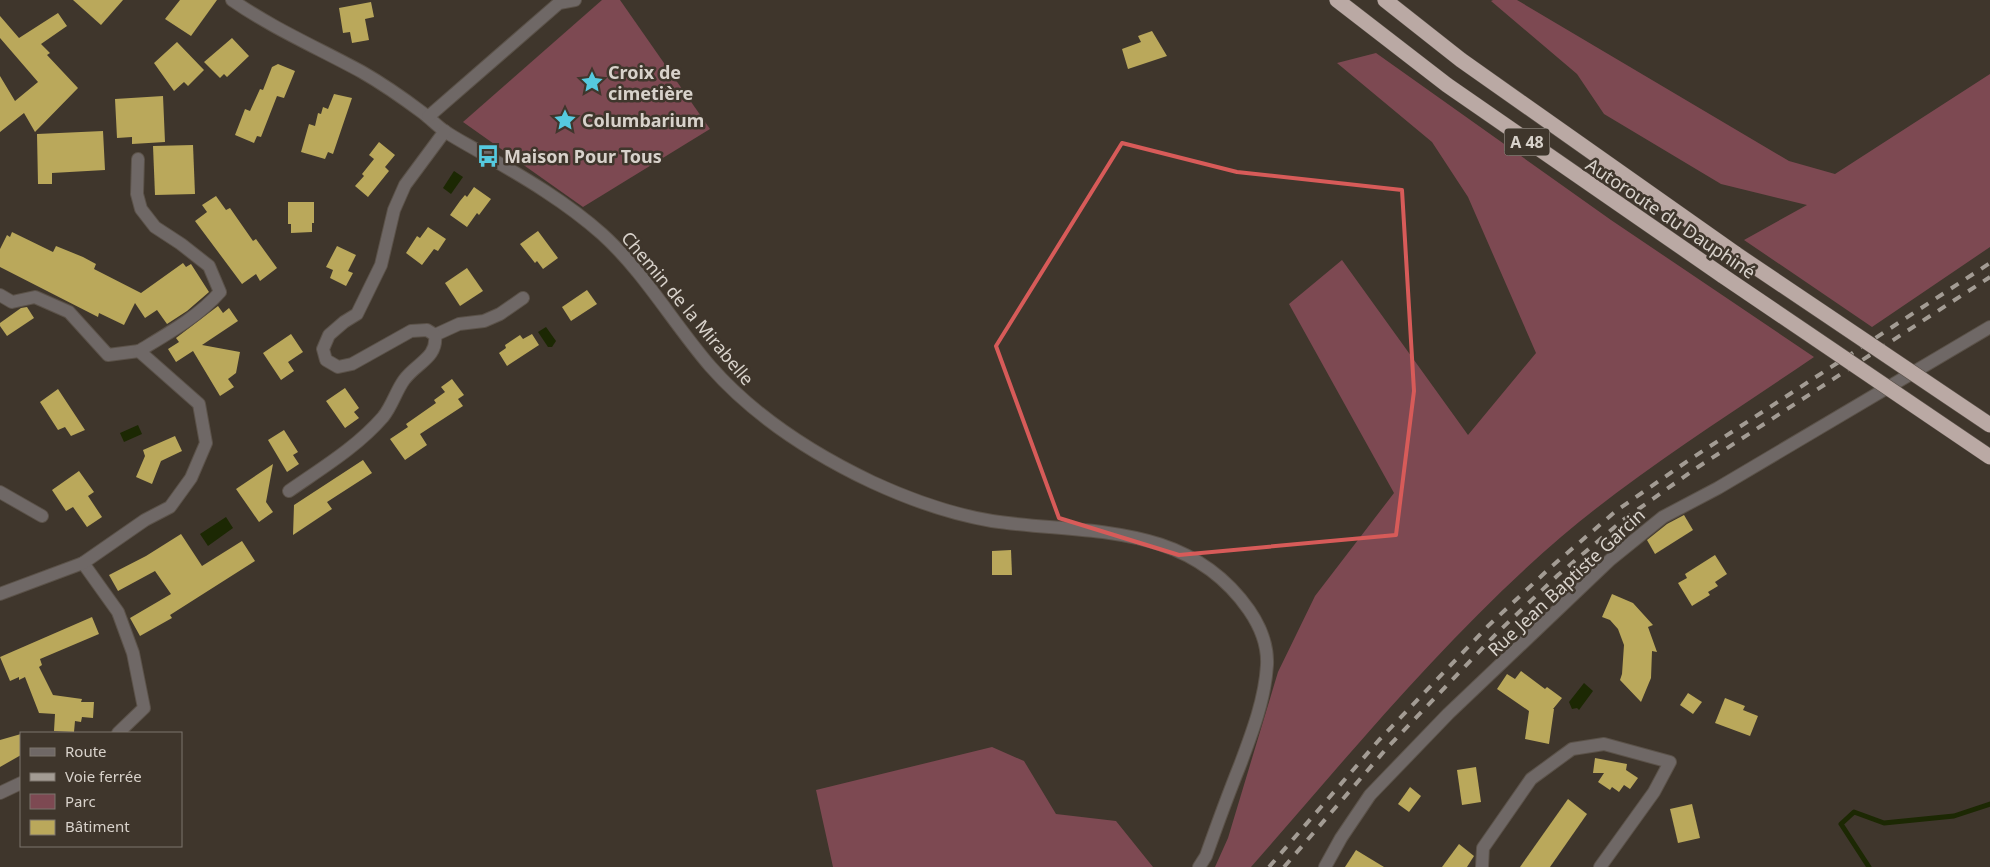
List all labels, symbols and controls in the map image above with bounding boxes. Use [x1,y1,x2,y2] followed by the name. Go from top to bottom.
[608,60,693,105] place label: Croix de cimetière
[579,69,605,95] place icon: Croix de cimetière
[552,107,578,133] place icon: Columbarium
[582,108,704,132] place label: Columbarium
[1504,128,1550,156] road number: A 48
[475,143,501,169] bus stop icon: Maison Pour Tous
[504,144,662,168] place label: Maison Pour Tous
[1581,152,1761,284] street label: Autoroute du Dauphiné
[616,226,760,390] street label: Chemin de la Mirabelle
[1482,503,1650,661] street label: Rue Jean Baptiste Garcin
[20,732,182,847] legend
[65,741,107,761] text: Route
[65,766,142,786] text: Voie ferrée
[65,791,96,811] text: Parc
[65,816,130,836] text: Bâtiment

